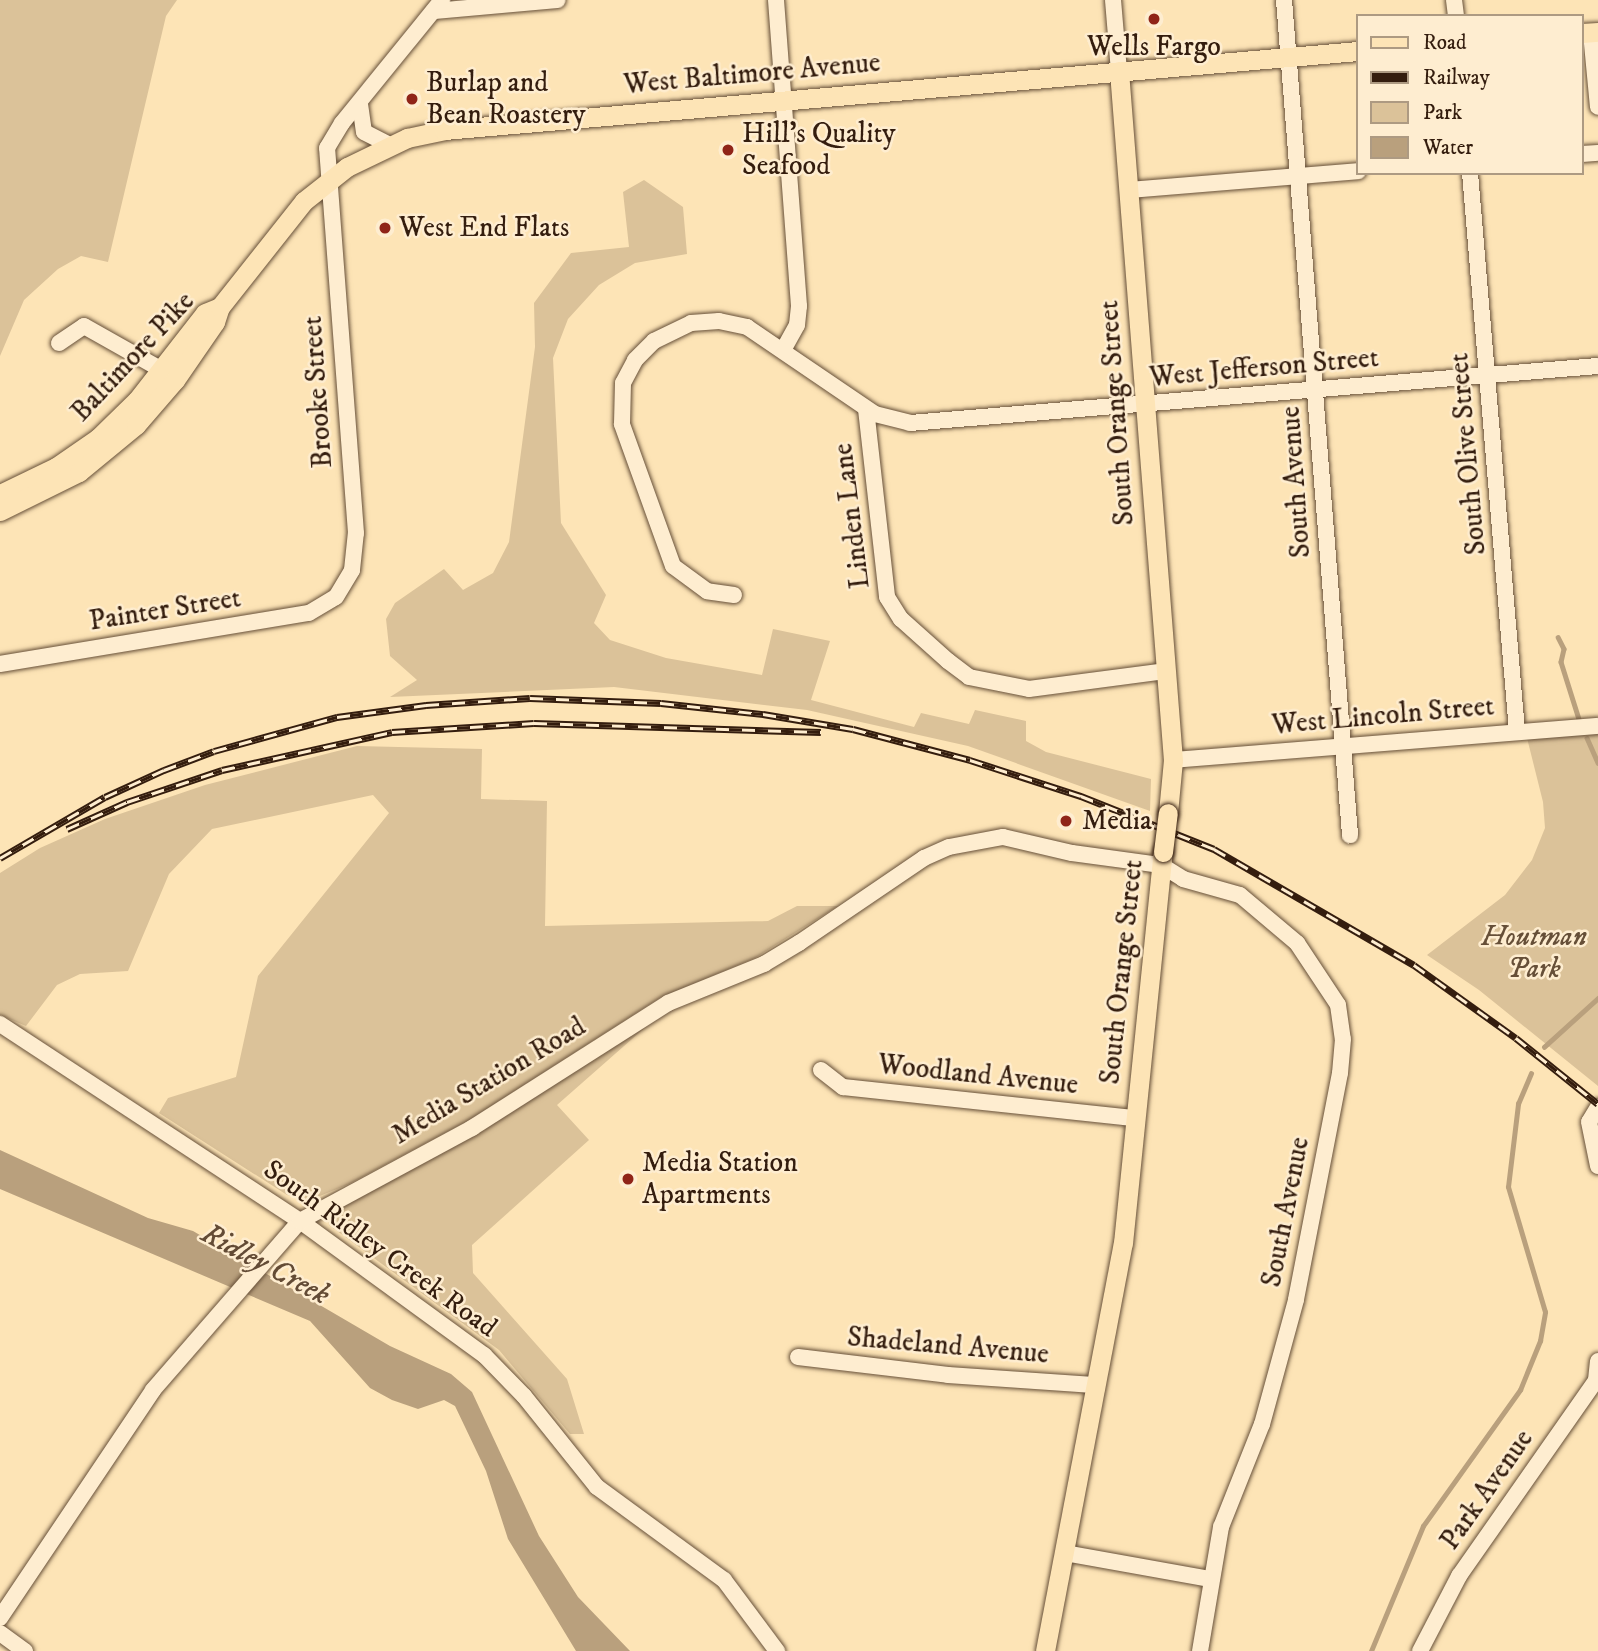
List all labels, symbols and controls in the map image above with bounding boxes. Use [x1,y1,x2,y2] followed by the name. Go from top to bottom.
[1146,11,1162,27] marker: Wells Fargo
[1356,14,1584,175] legend
[1087,30,1221,64] place label: Wells Fargo
[1423,30,1467,56] text: Road
[622,46,882,102] street label: West Baltimore Avenue
[1423,65,1490,91] text: Railway
[426,66,585,132] place label: Burlap and Bean Roastery
[404,91,420,107] marker: Burlap and Bean Roastery
[1423,100,1462,126] text: Park
[742,117,896,183] place label: Hill's Quality Seafood
[1423,135,1473,161] text: Water
[720,142,736,158] marker: Hill's Quality Seafood
[399,211,569,245] place label: West End Flats
[377,220,393,236] marker: West End Flats
[64,285,202,429] street label: Baltimore Pike
[1092,299,1142,527] street label: South Orange Street
[296,315,340,469] street label: Brooke Street
[1148,341,1380,395] street label: West Jefferson Street
[1442,352,1494,556] street label: South Olive Street
[1274,405,1318,559] street label: South Avenue
[826,441,878,591] street label: Linden Lane
[87,581,243,639] street label: Painter Street
[1270,690,1496,742] street label: West Lincoln Street
[1082,804,1152,838] place label: Media
[1056,811,1076,831] marker: Media
[1093,858,1151,1086] street label: South Orange Street
[1481,920,1587,986] park label: Houtman Park
[386,1010,592,1152] street label: Media Station Road
[876,1048,1080,1102] street label: Woodland Avenue
[1255,1134,1317,1290] street label: South Avenue
[642,1146,798,1212] place label: Media Station Apartments
[257,1153,503,1345] street label: South Ridley Creek Road
[620,1171,636,1187] marker: Media Station Apartments
[195,1216,335,1314] water label: Ridley Creek
[846,1320,1050,1372] street label: Shadeland Avenue
[1433,1423,1541,1557] street label: Park Avenue

